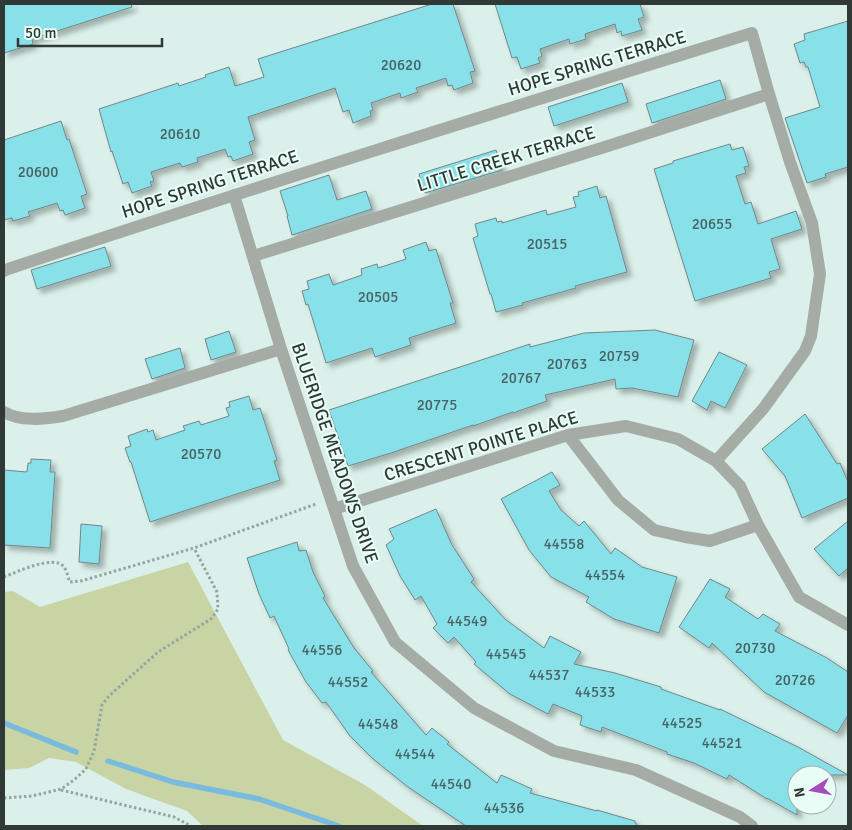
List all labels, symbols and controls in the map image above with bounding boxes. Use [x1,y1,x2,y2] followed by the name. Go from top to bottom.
[18,15,161,47] scale bar
[25,24,56,42] text: 50 m
[505,25,689,101] street label: HOPE SPRING TERRACE
[381,56,421,74] house number: 20620
[414,121,598,197] street label: LITTLE CREEK TERRACE
[160,125,200,143] house number: 20610
[119,145,301,223] street label: HOPE SPRING TERRACE
[18,163,58,181] house number: 20600
[692,215,732,233] house number: 20655
[527,235,567,253] house number: 20515
[358,288,398,306] house number: 20505
[287,340,383,566] street label: BLUERIDGE MEADOWS DRIVE
[599,347,639,365] house number: 20759
[547,355,587,373] house number: 20763
[501,369,541,387] house number: 20767
[417,396,457,414] house number: 20775
[381,406,581,486] street label: CRESCENT POINTE PLACE
[181,445,221,463] house number: 20570
[544,535,584,553] house number: 44558
[585,566,625,584] house number: 44554
[447,612,487,630] house number: 44549
[735,639,775,657] house number: 20730
[302,641,342,659] house number: 44556
[486,645,526,663] house number: 44545
[529,666,569,684] house number: 44537
[775,671,815,689] house number: 20726
[328,673,368,691] house number: 44552
[575,683,615,701] house number: 44533
[662,714,702,732] house number: 44525
[358,715,398,733] house number: 44548
[702,734,742,752] house number: 44521
[395,745,435,763] house number: 44544
[787,765,837,815] north arrow
[431,775,471,793] house number: 44540
[790,786,809,799] text: N
[484,799,524,817] house number: 44536

